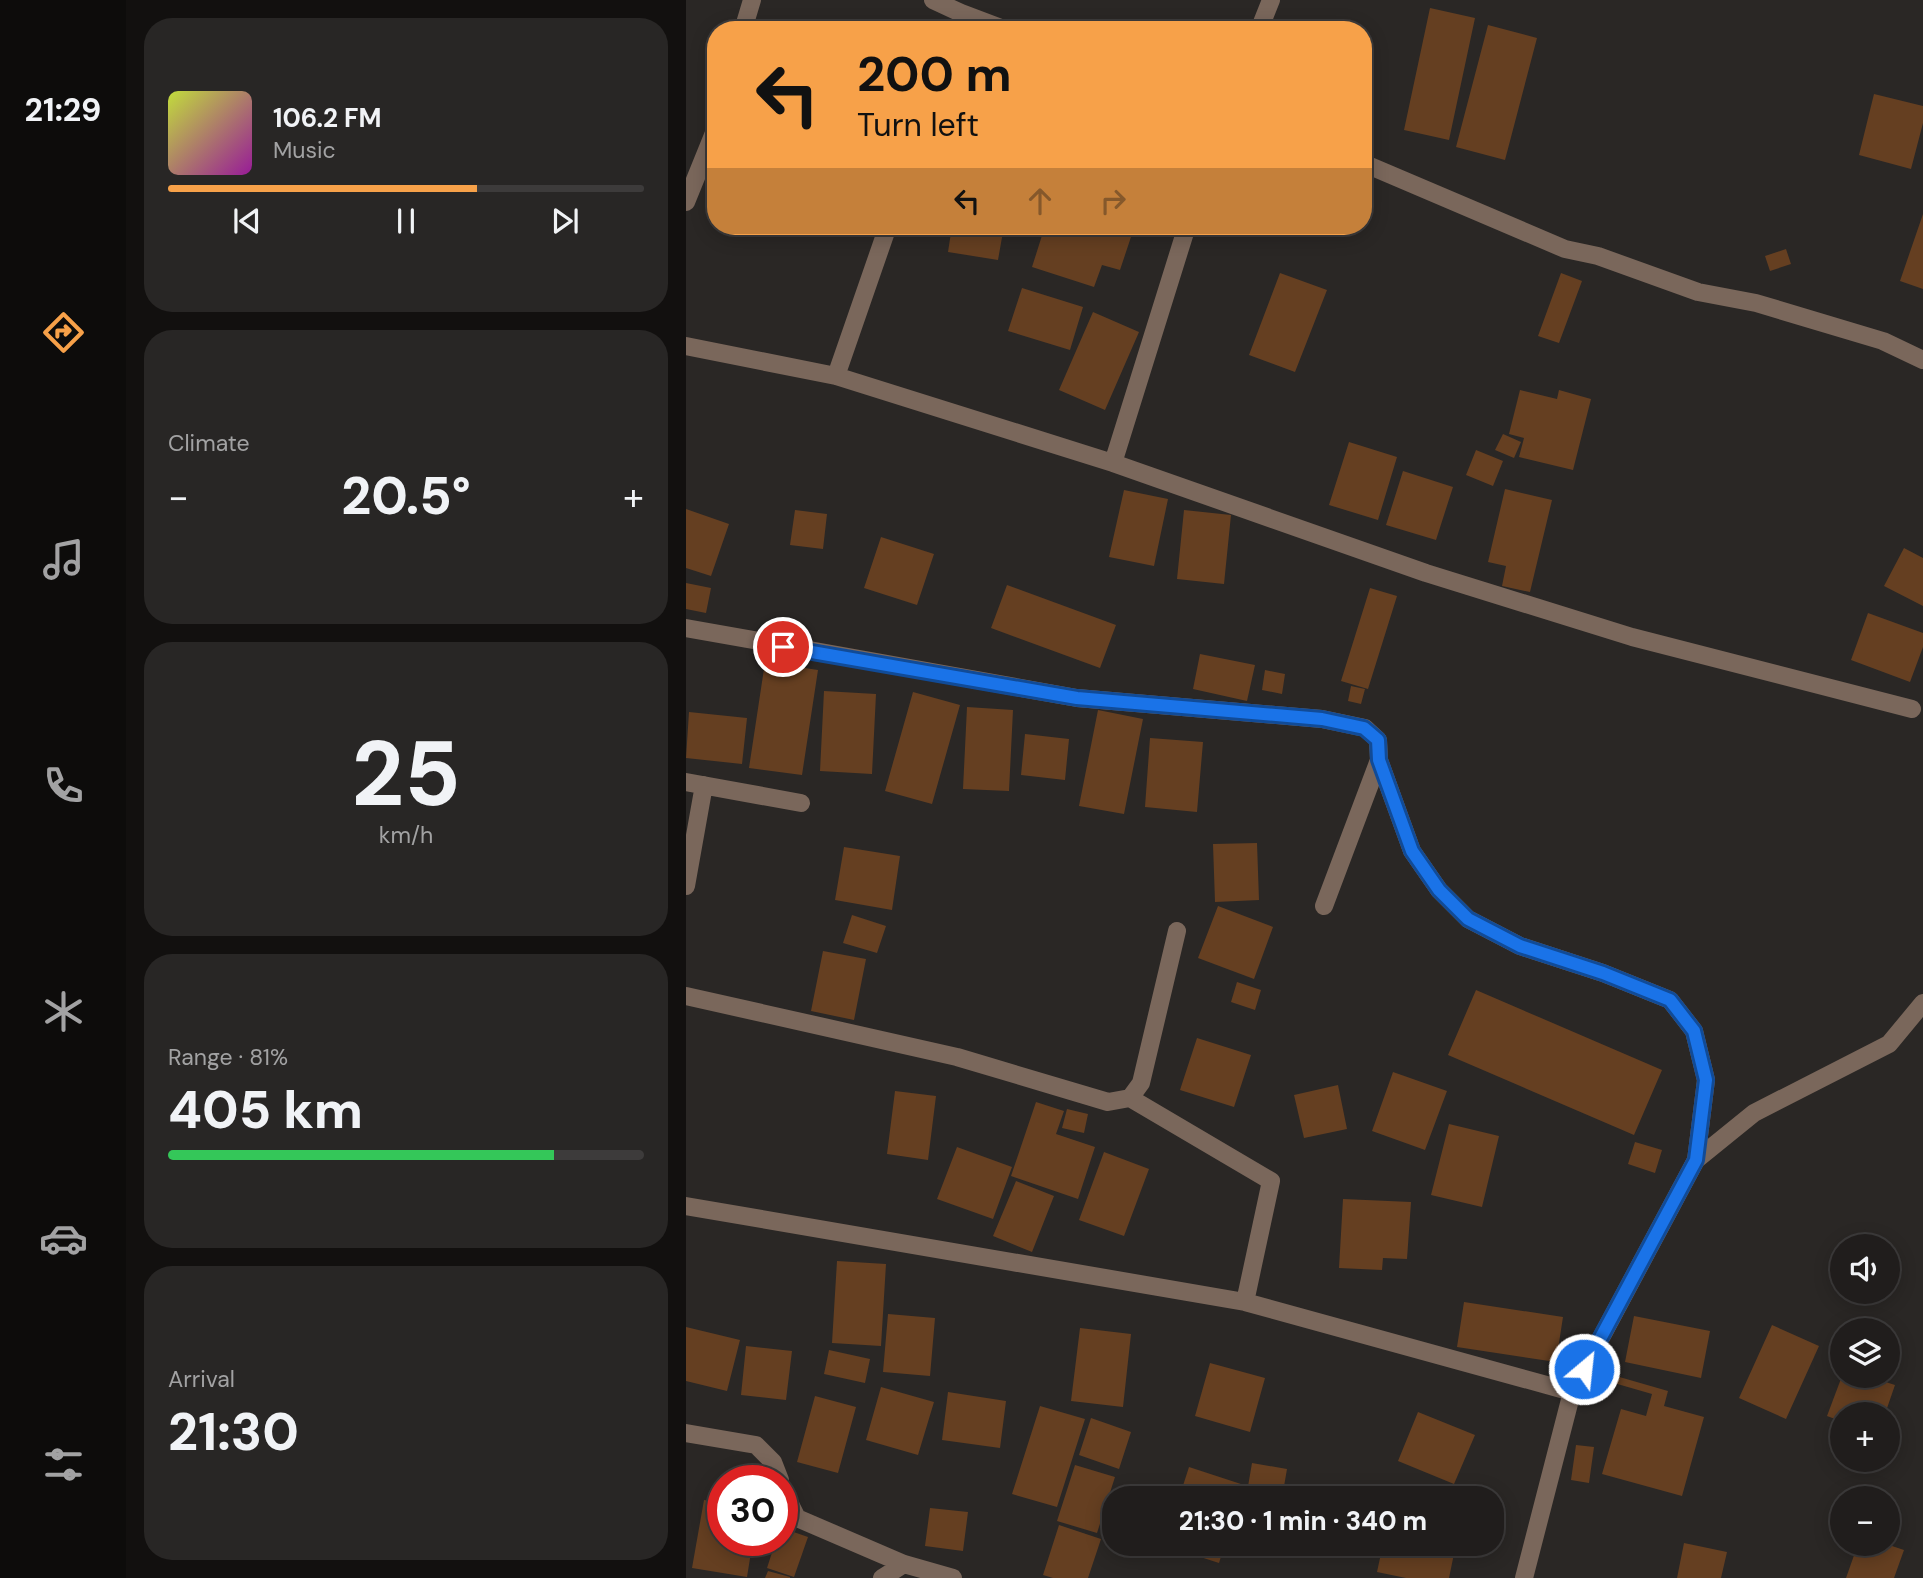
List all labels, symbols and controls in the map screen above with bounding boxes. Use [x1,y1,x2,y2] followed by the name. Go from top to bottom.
[857,42,1012,106] text: 200 m
[742,49,833,140] icon: left
[25,89,101,131] text: 21:29
[273,101,382,135] text: 106.2 FM
[857,104,979,146] text: Turn left
[273,135,336,165] text: Music
[948,182,986,220] icon: left
[1021,182,1059,220] icon: ahead
[1094,182,1132,220] icon: right
[228,202,266,240] icon: previous
[387,202,425,240] icon: pause
[546,202,584,240] icon: next
[39,308,88,357] icon: directions
[168,428,250,458] text: Climate
[341,462,471,530] text: 20.5°
[168,472,189,522] text: −
[623,472,644,522] text: +
[39,535,88,584] icon: music
[753,617,813,677] pin
[764,628,802,666] icon: arrive
[351,715,461,833] text: 25
[39,761,88,810] icon: phone
[379,820,433,850] text: km/h
[39,987,88,1036] icon: climate
[168,1042,288,1072] text: Range · 81%
[168,1076,363,1144] text: 405 km
[39,1214,88,1263] icon: car
[1830,1234,1900,1556] map controls
[1830,1234,1900,1304] button: sound
[1830,1318,1900,1388] button: layers
[1547,1332,1621,1406] position arrow
[168,1364,235,1394] text: Arrival
[168,1398,299,1466] text: 21:30
[1830,1402,1900,1472] button: +
[39,1440,88,1489] icon: filters
[707,1465,798,1556] speed limit sign: 30
[1830,1486,1900,1556] button: −
[1179,1504,1427,1538] text: 21:30 · 1 min · 340 m

